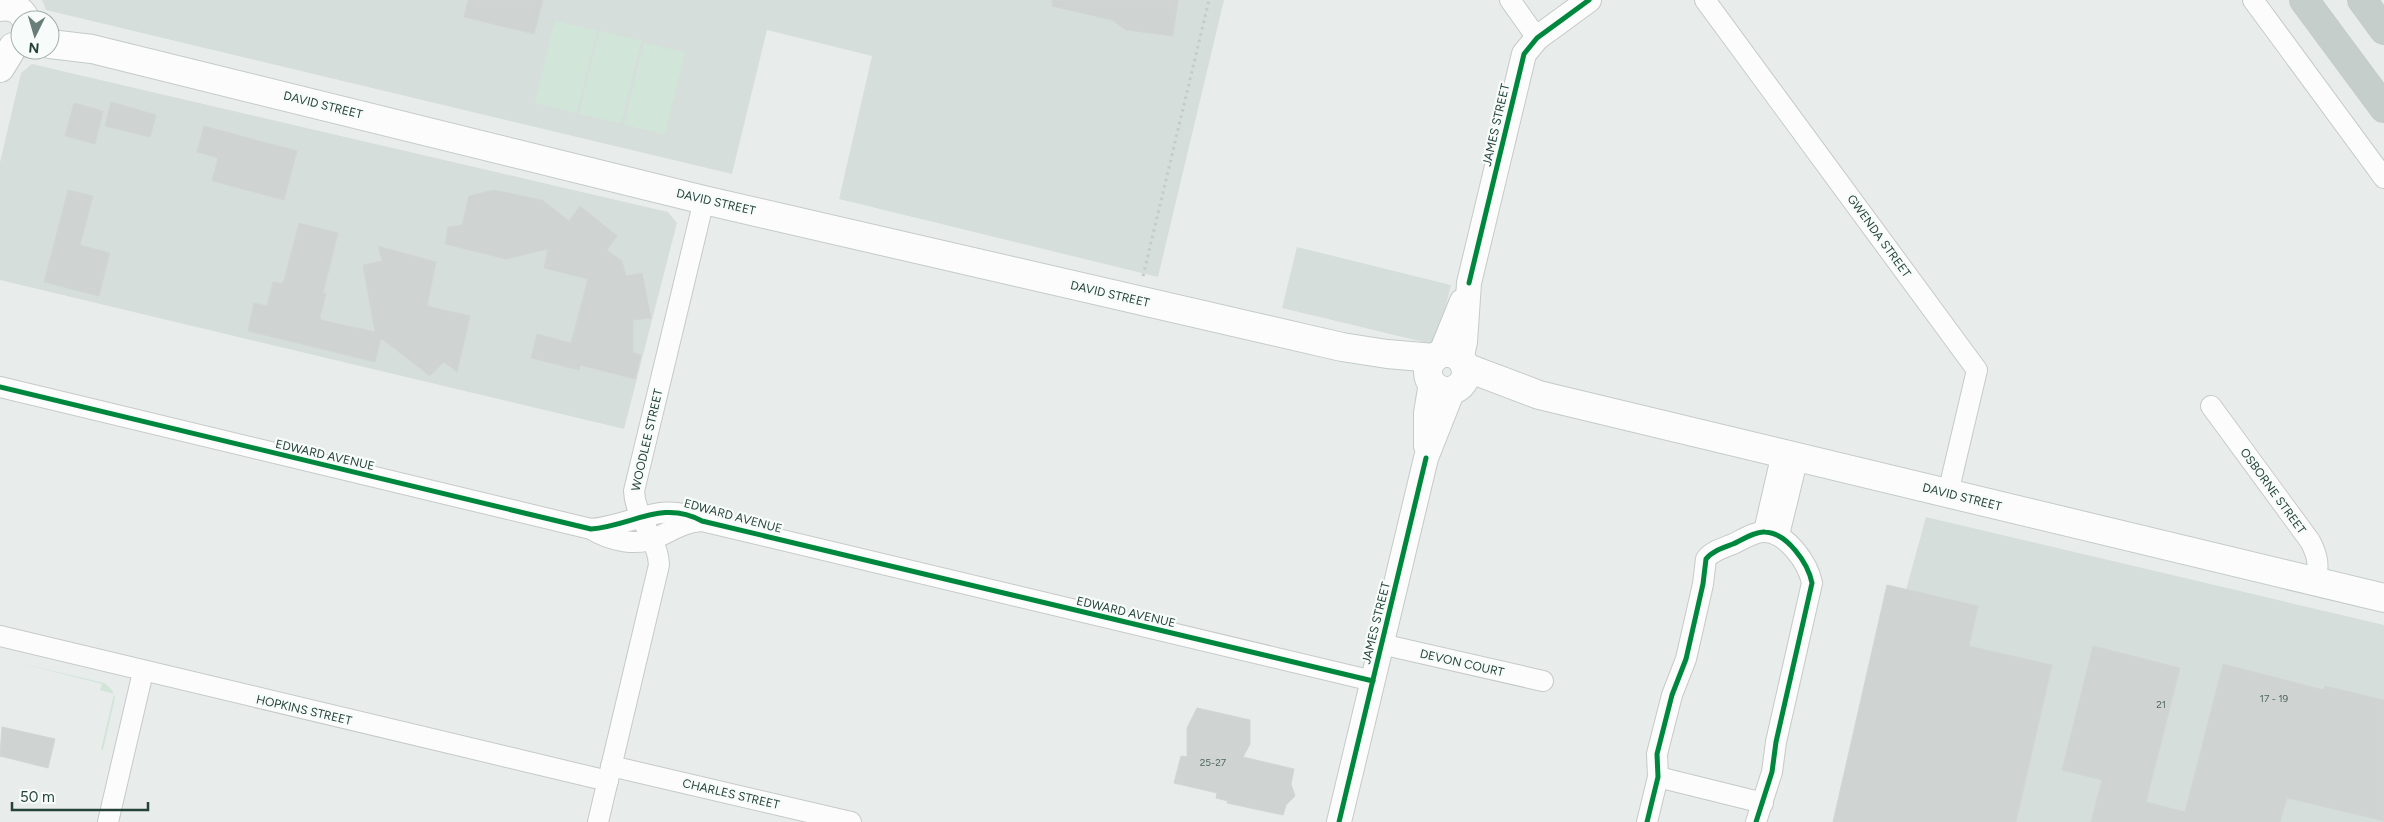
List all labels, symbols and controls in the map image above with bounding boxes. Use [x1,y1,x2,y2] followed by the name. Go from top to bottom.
[10,10,60,60] north arrow
[28,39,40,56] text: N
[1480,82,1512,168] street label: JAMES STREET
[282,88,364,122] street label: DAVID STREET
[675,186,757,218] street label: DAVID STREET
[1844,192,1914,280] street label: GWENDA STREET
[1069,278,1151,310] street label: DAVID STREET
[628,387,666,492] street label: WOODLEE STREET
[274,437,376,473] street label: EDWARD AVENUE
[2237,445,2309,537] street label: OSBORNE STREET
[1921,480,2003,514] street label: DAVID STREET
[682,496,784,536] street label: EDWARD AVENUE
[1359,580,1393,666] street label: JAMES STREET
[1075,594,1177,630] street label: EDWARD AVENUE
[1419,647,1506,680] street label: DEVON COURT
[255,692,354,728] street label: HOPKINS STREET
[2260,692,2289,705] house number: 17 - 19
[2156,698,2166,711] house number: 21
[1200,756,1227,769] house number: 25-27
[681,776,781,812] street label: CHARLES STREET
[12,780,149,812] scale bar
[20,788,55,806] text: 50 m

